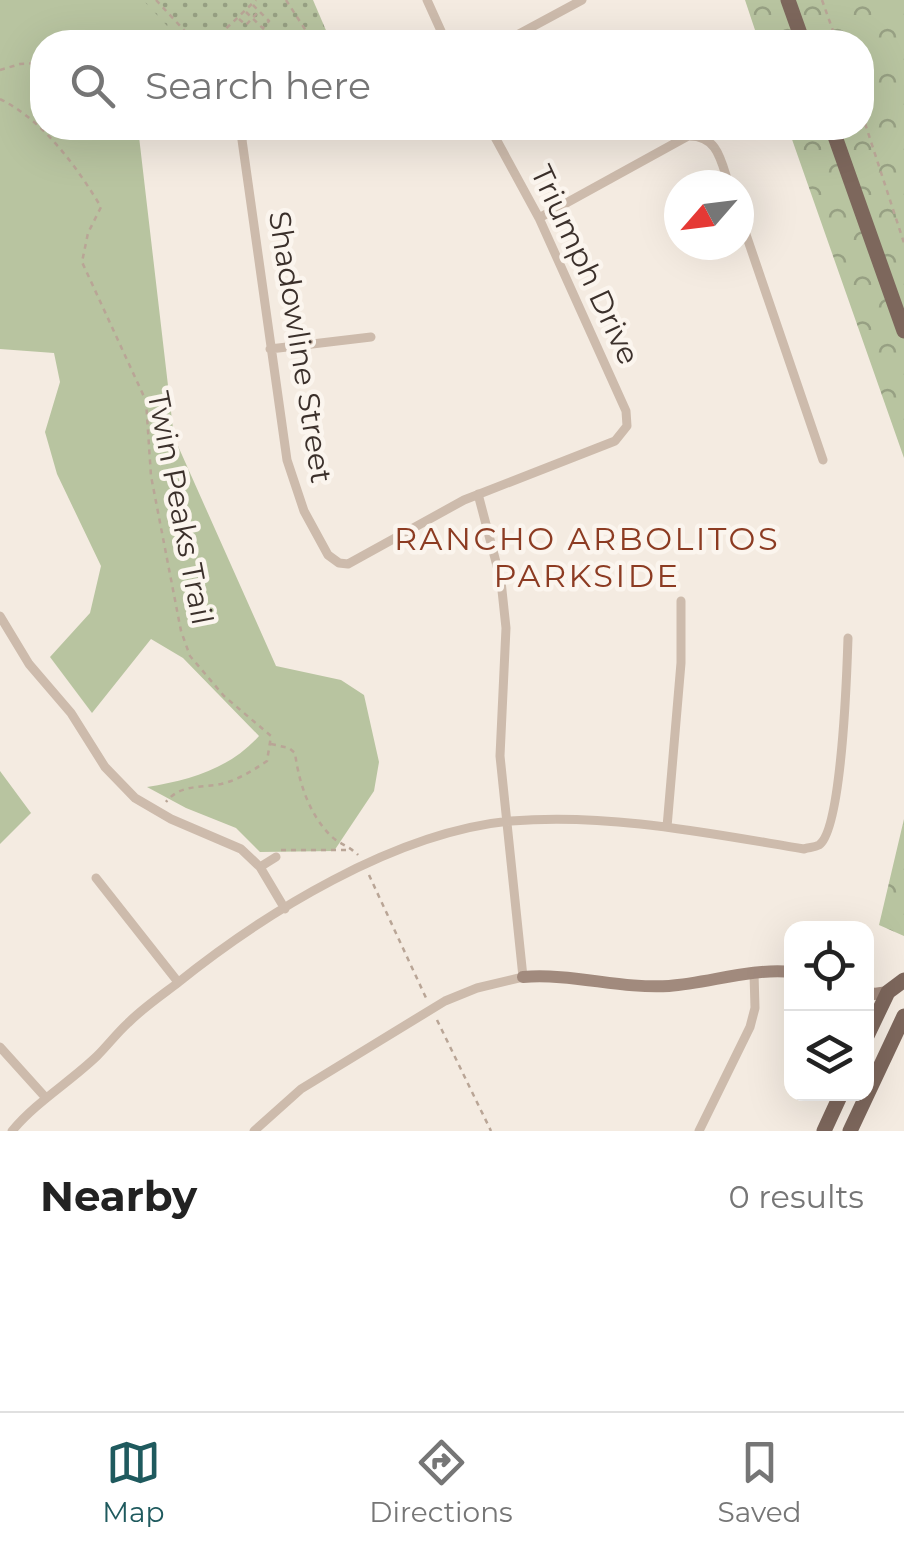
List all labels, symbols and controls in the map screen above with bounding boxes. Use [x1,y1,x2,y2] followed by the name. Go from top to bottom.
[30,30,874,140] search box
[65,58,120,113] icon: search
[145,62,371,109] text: Search here
[523,159,648,370] street label: Triumph Drive
[664,170,754,260] north arrow
[261,208,340,485] street label: Shadowline Street
[140,388,221,628] street label: Twin Peaks Trail
[394,519,780,595] district label: RANCHO ARBOLITOS PARKSIDE
[784,921,874,1101] map controls
[784,921,874,1011] button: locate
[784,1011,874,1101] button: layers
[40,1170,197,1222] text: Nearby
[729,1177,864,1216] text: 0 results
[102,1435,165,1529] tab: Map
[369,1435,513,1529] tab: Directions
[717,1435,802,1529] tab: Saved

